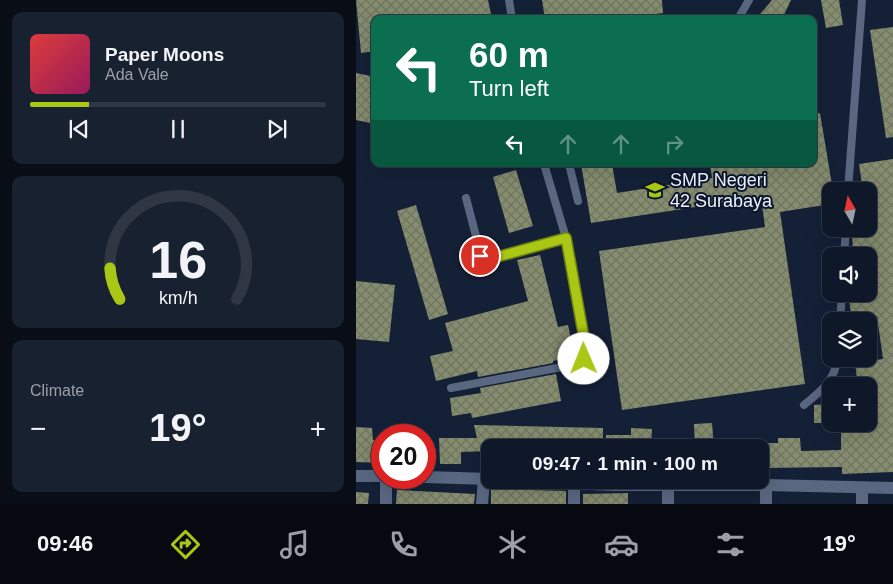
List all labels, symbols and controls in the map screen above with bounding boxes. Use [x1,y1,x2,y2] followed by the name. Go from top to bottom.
[386,35,451,100] icon: left
[469,35,549,74] text: 60 m
[105,44,224,65] text: Paper Moons
[105,66,169,83] text: Ada Vale
[469,76,549,101] text: Turn left
[65,115,93,143] icon: previous
[164,115,192,143] icon: pause
[263,115,291,143] icon: next
[501,130,529,158] icon: left
[554,130,582,158] icon: ahead
[607,130,635,158] icon: ahead
[660,130,688,158] icon: right
[670,170,773,211] place label: SMP Negeri 42 Surabaya
[644,179,666,201] school or university icon: SMP Negeri 42 Surabaya
[822,182,877,238] north arrow
[822,182,877,432] map controls
[149,231,207,289] text: 16
[459,235,501,277] pin
[466,242,494,270] icon: arrive
[822,247,877,302] button: sound
[159,288,197,308] text: km/h
[822,312,877,367] button: layers
[557,332,609,384] position arrow
[822,377,877,432] button: +
[30,382,84,399] text: Climate
[149,407,207,449] text: 19°
[30,413,46,444] text: −
[310,413,326,444] text: +
[371,424,436,489] speed limit sign: 20
[532,453,718,474] text: 09:47 · 1 min · 100 m
[168,527,203,562] icon: directions
[277,527,312,562] icon: music
[386,527,421,562] icon: phone
[495,527,530,562] icon: climate
[604,527,639,562] icon: car
[713,527,748,562] icon: filters
[37,531,93,556] text: 09:46
[823,531,856,556] text: 19°

